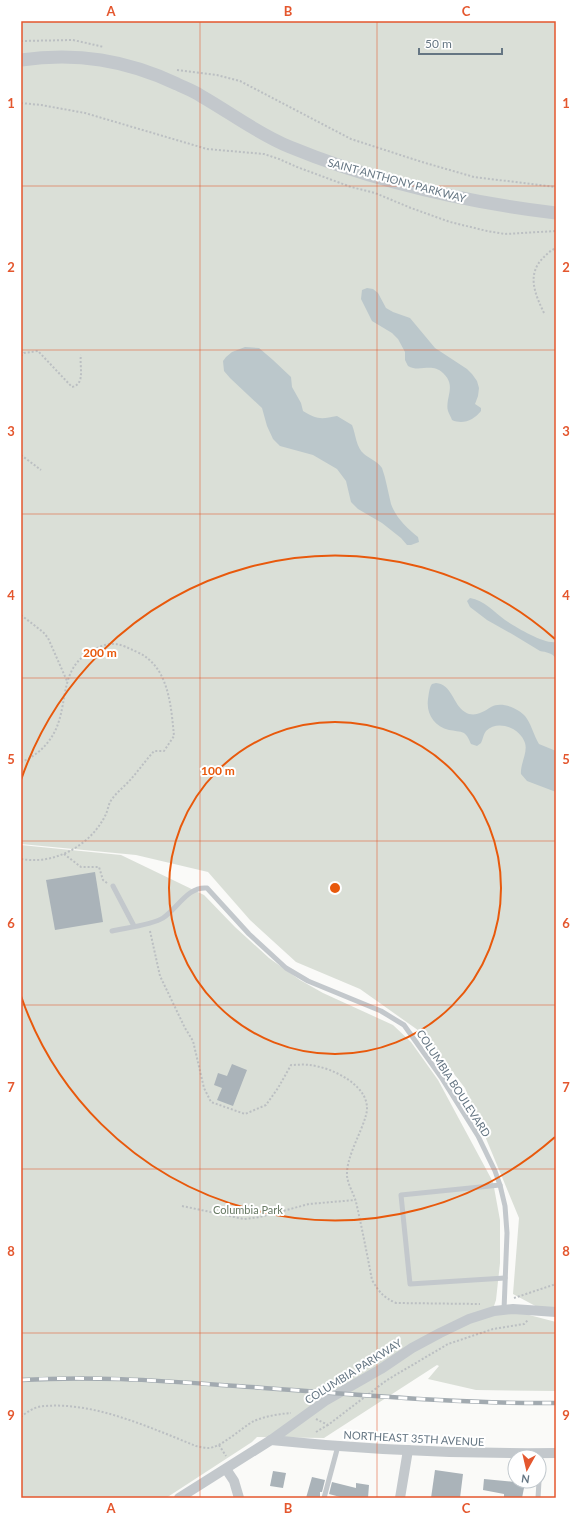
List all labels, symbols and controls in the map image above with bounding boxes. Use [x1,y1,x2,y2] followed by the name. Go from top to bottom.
[105,3,116,19] text: A
[284,3,293,19] text: B
[462,3,471,19] text: C
[419,30,502,56] scale bar
[425,36,452,51] text: 50 m
[7,95,15,111] text: 1
[562,95,570,111] text: 1
[326,155,468,205] street label: SAINT ANTHONY PARKWAY
[7,259,15,275] text: 2
[562,259,570,275] text: 2
[7,423,15,439] text: 3
[562,423,570,439] text: 3
[7,587,15,603] text: 4
[562,587,570,603] text: 4
[83,645,117,660] text: 200 m
[7,751,15,767] text: 5
[562,751,570,767] text: 5
[201,763,235,778] text: 100 m
[328,881,342,895] centre of rings
[7,915,15,931] text: 6
[562,915,570,931] text: 6
[414,1027,494,1139] street label: COLUMBIA BOULEVARD
[7,1079,15,1095] text: 7
[562,1079,570,1095] text: 7
[213,1203,283,1216] park label: Columbia Park
[7,1243,15,1259] text: 8
[562,1243,570,1259] text: 8
[302,1336,404,1406] street label: COLUMBIA PARKWAY
[7,1407,15,1423] text: 9
[562,1407,570,1423] text: 9
[343,1428,485,1448] street label: NORTHEAST 35TH AVENUE
[507,1449,547,1489] north arrow
[520,1472,531,1486] text: N
[105,1500,116,1516] text: A
[284,1500,293,1516] text: B
[462,1500,471,1516] text: C

